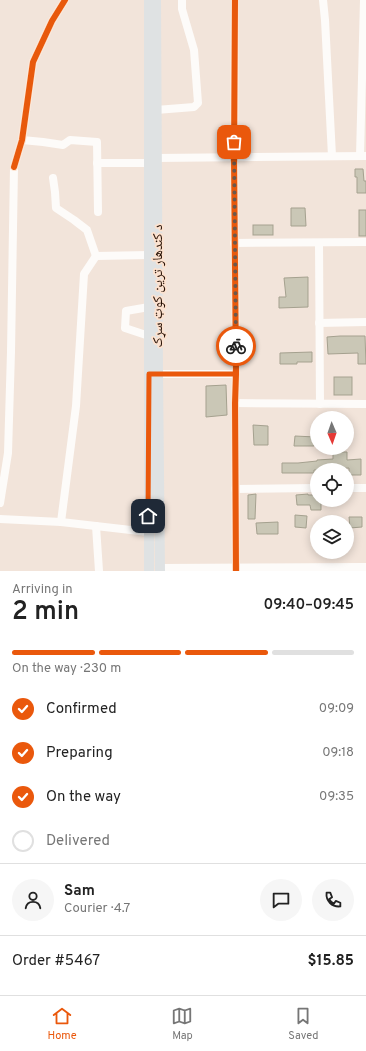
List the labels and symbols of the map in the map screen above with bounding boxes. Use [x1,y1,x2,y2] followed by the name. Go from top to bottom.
[217,125,251,159] pin
[150,224,167,348] street label: د کندهار ترين کوټ سړک
[216,326,256,366] courier
[310,411,354,455] north arrow
[131,499,165,533] pin

